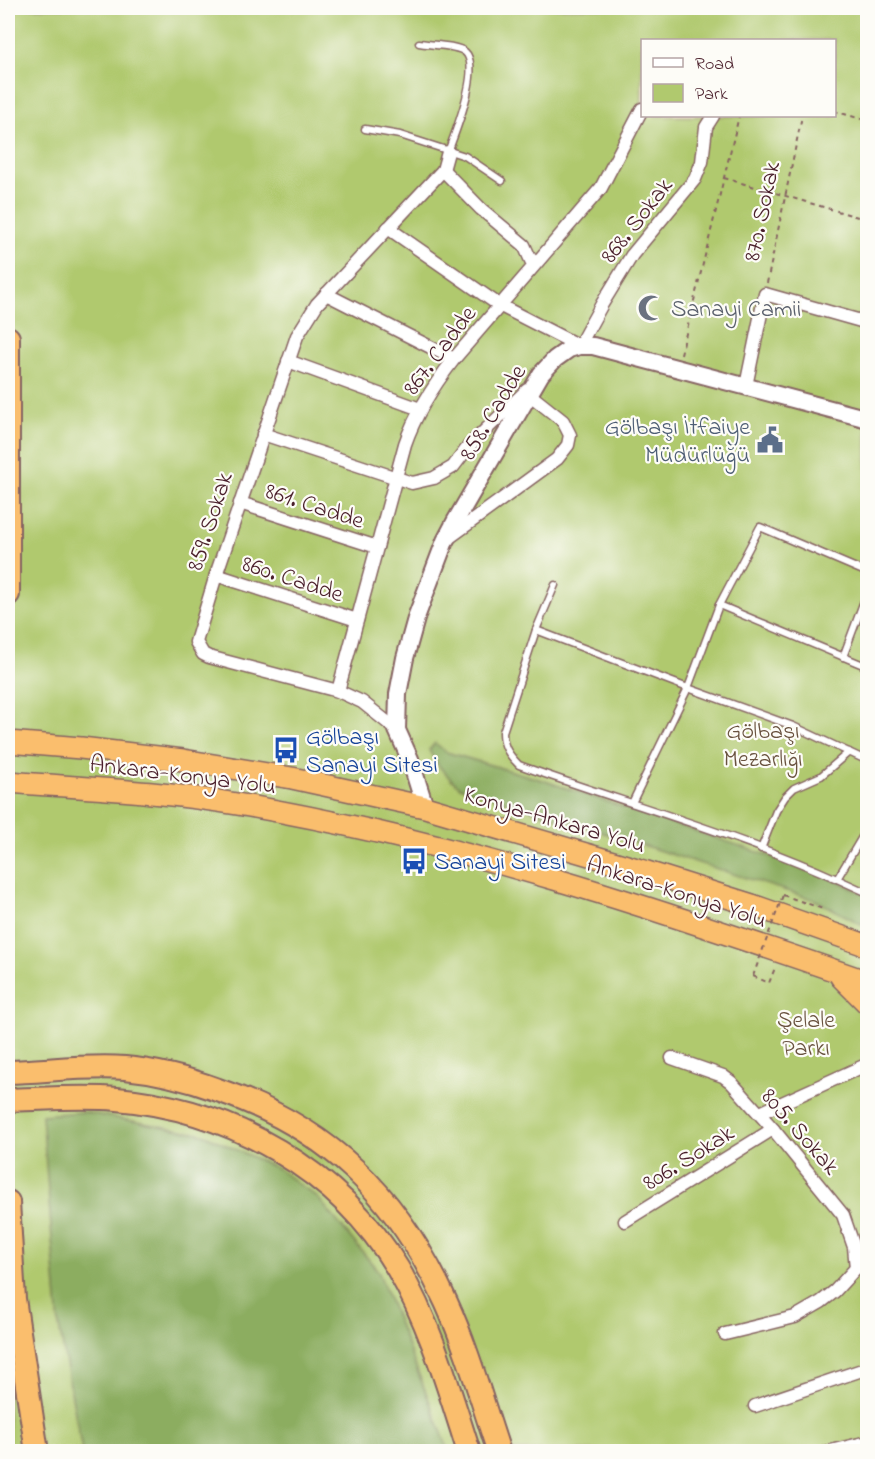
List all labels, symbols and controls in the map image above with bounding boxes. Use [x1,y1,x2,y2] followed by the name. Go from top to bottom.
[641,39,836,117] legend
[695,52,734,78] text: Road
[695,82,728,108] text: Park
[736,158,791,265] street label: 870. Sokak
[593,171,683,272] street label: 868. Sokak
[636,293,666,323] mosque icon: Sanayi Camii
[671,293,801,329] place label: Sanayi Camii
[396,299,486,404] street label: 867. Cadde
[452,358,537,468] street label: 858. Cadde
[605,411,750,474] place label: Gölbaşı İtfaiye Müdürlüğü
[755,425,785,455] public building icon: Gölbaşı İtfaiye Müdürlüğü
[179,467,244,576] street label: 859. Sokak
[260,475,368,540] street label: 861. Cadde
[237,548,348,613] street label: 860. Cadde
[723,715,803,778] park label: Gölbaşı Mezarlığı
[306,721,438,785] place label: Gölbaşı Sanayi Sitesi
[271,735,301,765] bus stop icon: Gölbaşı Sanayi Sitesi
[87,748,278,806] street label: Ankara-Konya Yolu
[459,779,649,865] street label: Konya-Ankara Yolu
[399,846,429,876] bus stop icon: Sanayi Sitesi
[434,846,566,882] place label: Sanayi Sitesi
[581,848,771,940] street label: Ankara-Konya Yolu
[777,1004,835,1067] park label: Şelale Parkı
[751,1081,847,1184] street label: 805. Sokak
[637,1117,742,1201] street label: 806. Sokak

